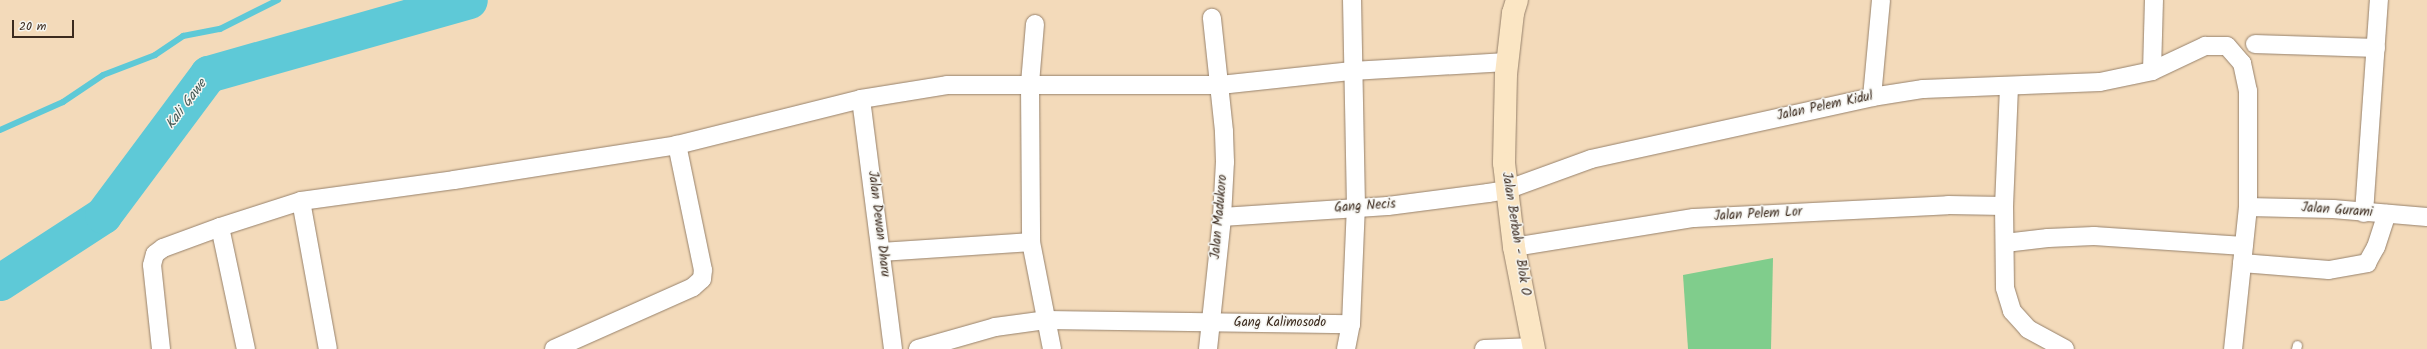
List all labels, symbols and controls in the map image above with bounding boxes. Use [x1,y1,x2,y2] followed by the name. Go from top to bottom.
[14,12,76,38] scale bar
[19,17,46,36] text: 20 m
[162,76,210,132] water label: Kali Gawe
[1776,89,1874,125] street label: Jalan Pelem Kidul
[864,170,892,278] street label: Jalan Dewan Dharu
[1498,171,1532,297] street label: Jalan Berbah - Blok O
[1209,174,1231,260] street label: Jalan Madukoro
[1334,197,1396,217] street label: Gang Necis
[2301,201,2373,221] street label: Jalan Gurami
[1713,205,1803,225] street label: Jalan Pelem Lor
[1234,315,1326,331] street label: Gang Kalimosodo

